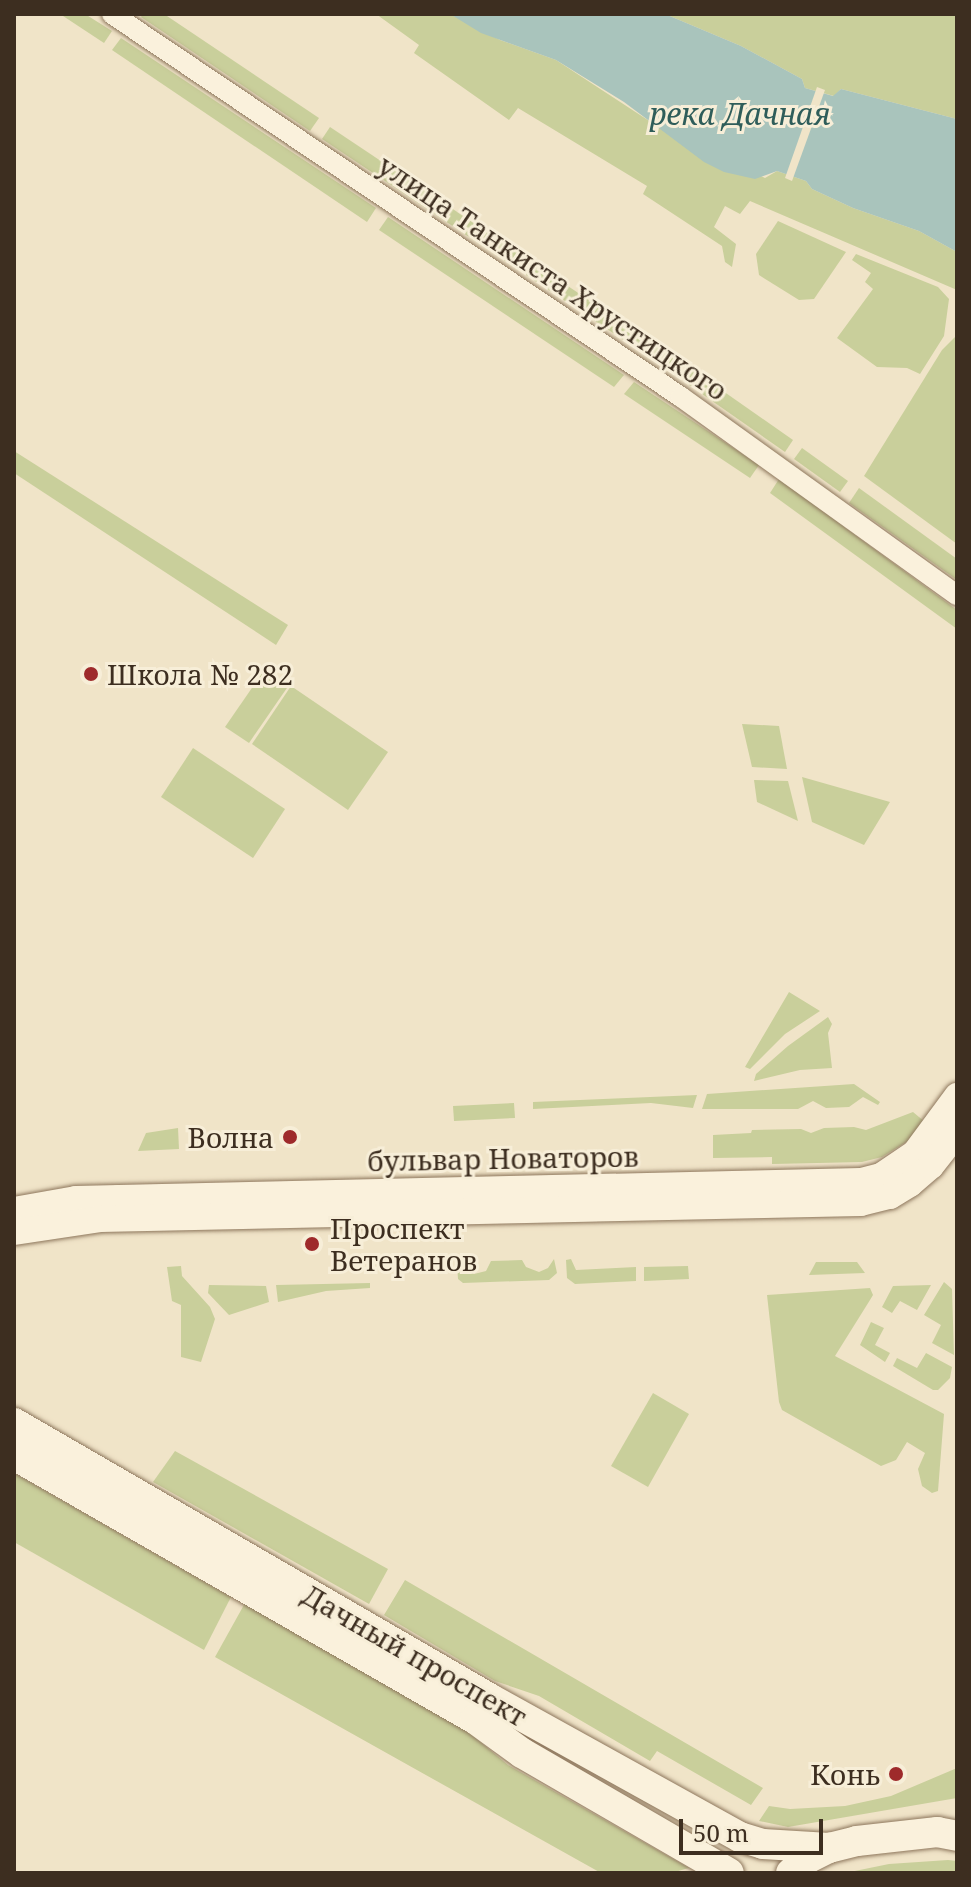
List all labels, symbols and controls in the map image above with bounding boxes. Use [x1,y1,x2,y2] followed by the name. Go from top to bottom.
[649,96,831,132] water label: река Дачная
[372,147,734,407] street label: улица Танкиста Хрустицкого
[107,657,293,691] place label: Школа № 282
[82,665,100,683] marker: Школа № 282
[188,1120,274,1154] place label: Волна
[281,1128,299,1146] marker: Волна
[367,1139,639,1177] street label: бульвар Новаторов
[330,1211,477,1277] place label: Проспект Ветеранов
[301,1233,323,1255] marker: Проспект Ветеранов
[297,1577,533,1733] street label: Дачный проспект
[810,1757,880,1791] place label: Конь
[887,1765,905,1783] marker: Конь
[683,1803,827,1853] scale bar
[693,1816,749,1849] text: 50 m

